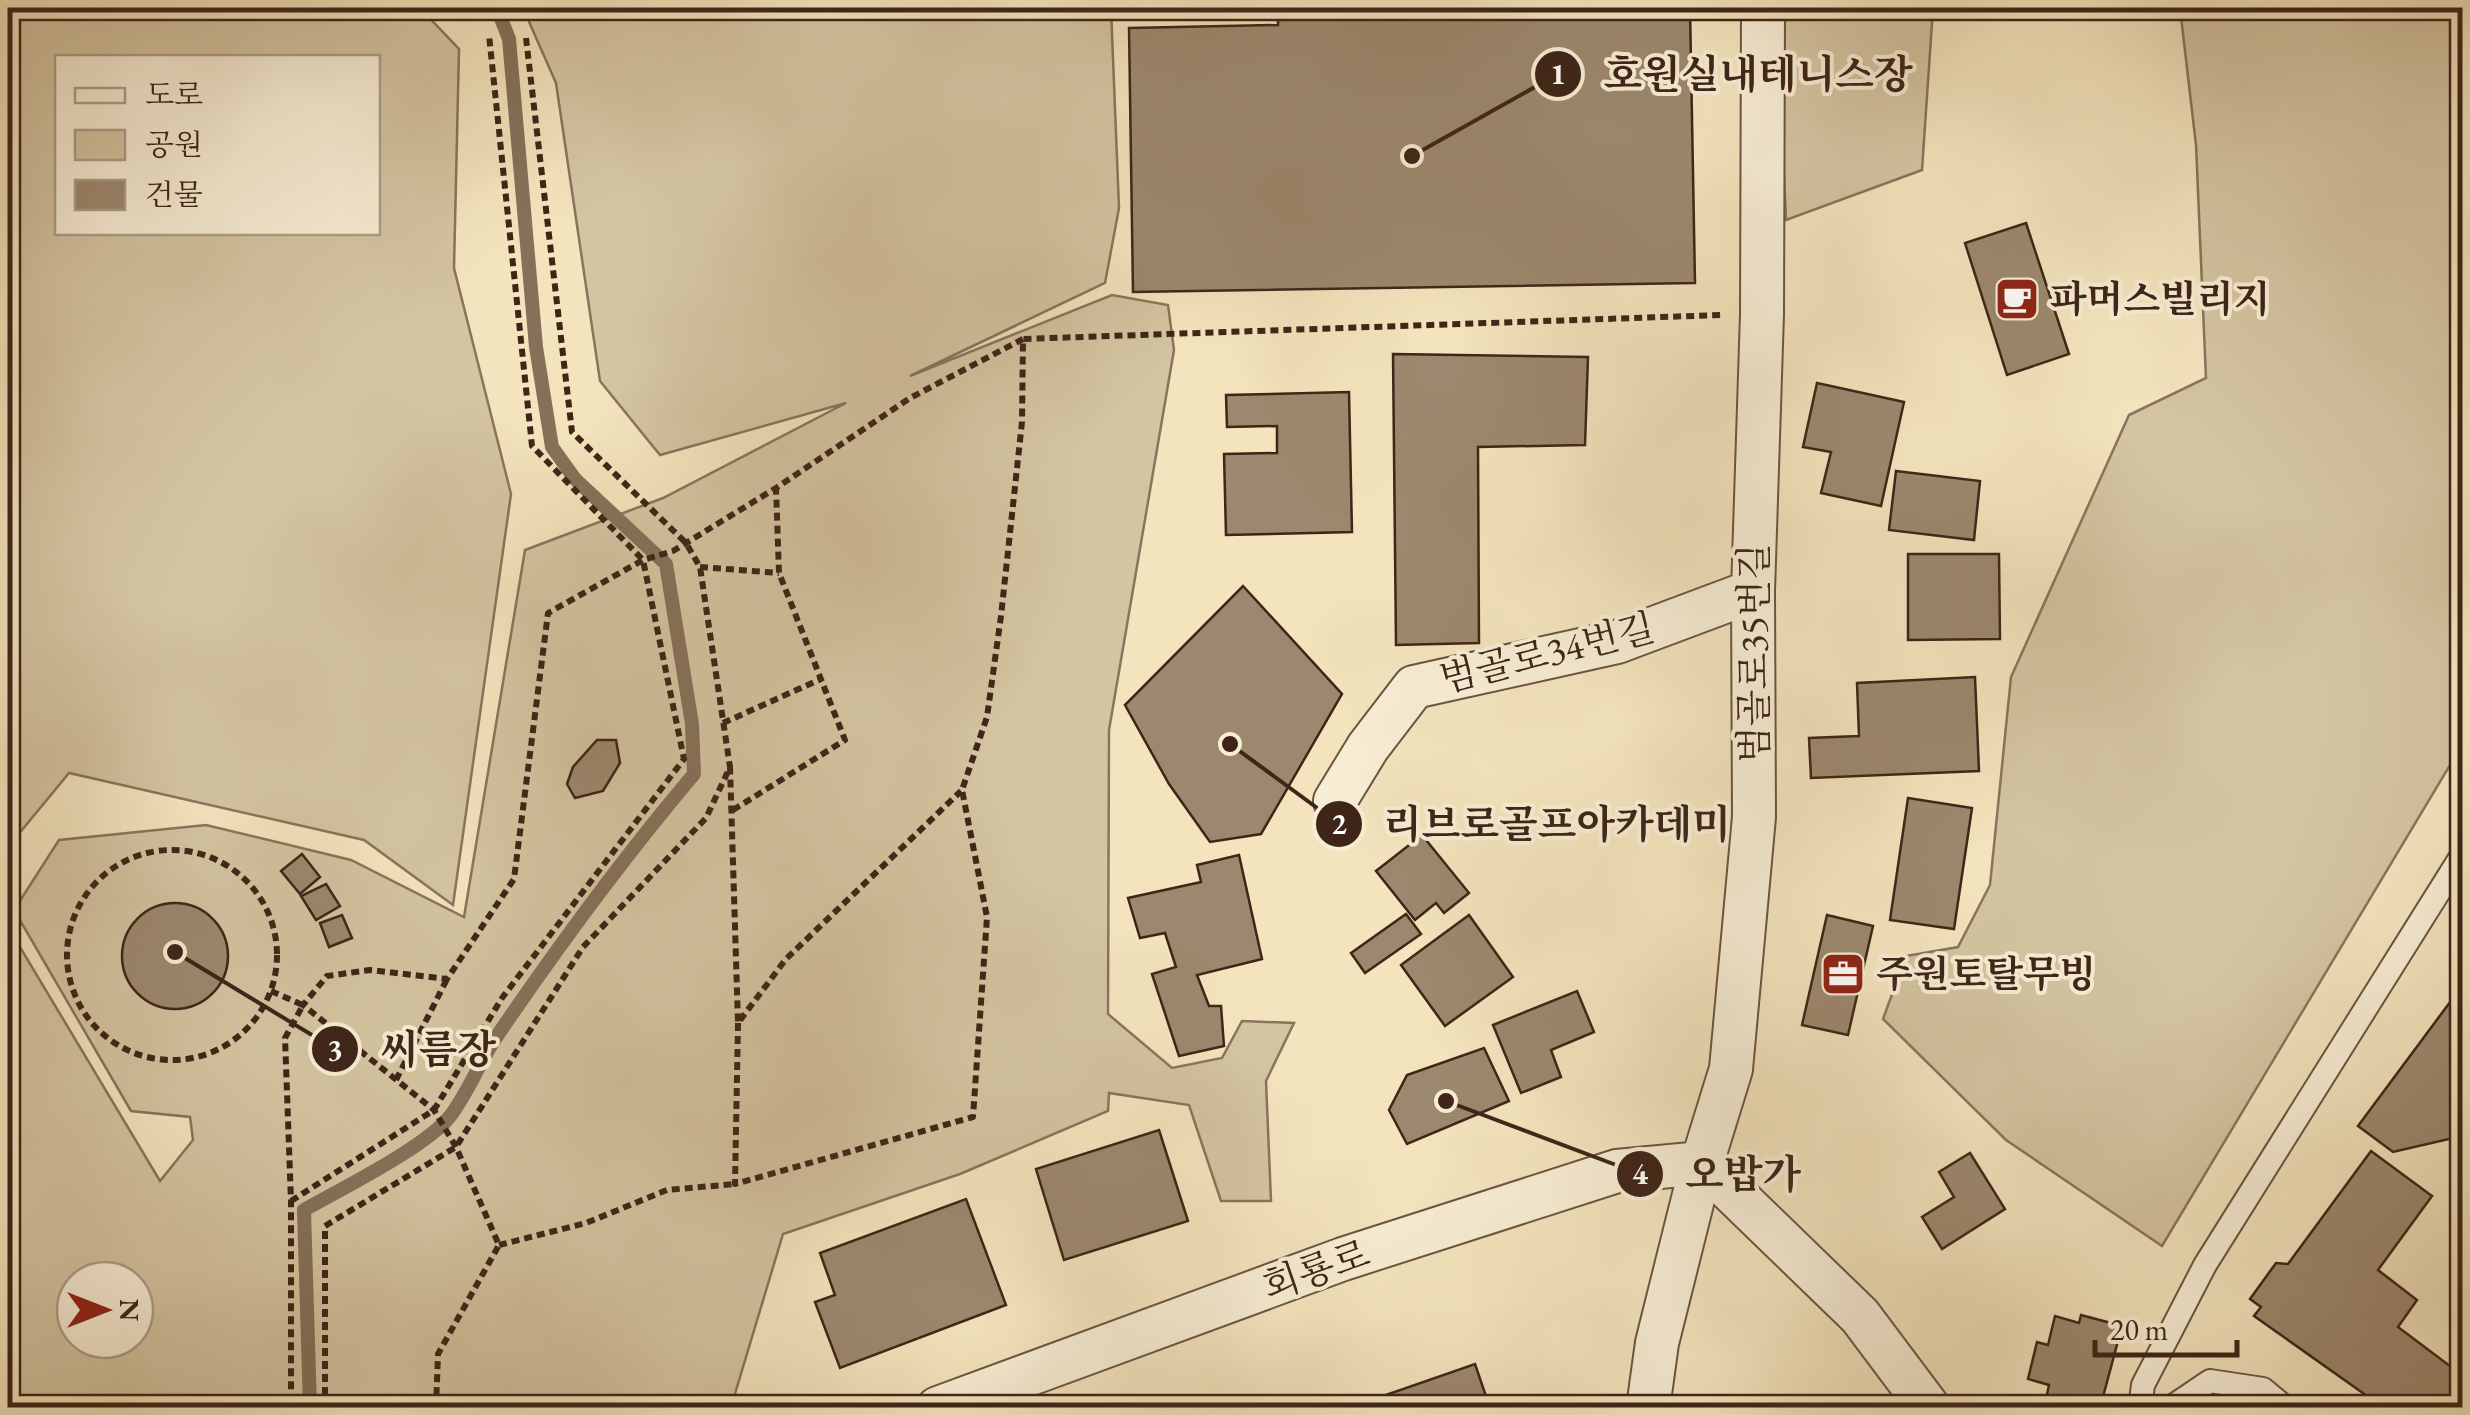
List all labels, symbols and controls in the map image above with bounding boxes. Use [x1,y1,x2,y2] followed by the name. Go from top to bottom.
[1533,39,1933,109] callout: 호원실내테니스장
[1603,48,1913,100] text: 호원실내테니스장
[1550,54,1566,93] text: 1
[55,55,380,235] legend
[145,75,203,114] text: 도로
[145,125,203,164] text: 공원
[145,175,203,214] text: 건물
[2050,274,2270,323] place label: 파머스빌리지
[1994,276,2040,322] cafe icon: 파머스빌리지
[1729,543,1778,763] street label: 범골로35번길
[1434,602,1660,703] street label: 범골로34번길
[1314,789,1751,859] callout: 리브로골프아카데미
[1383,798,1731,850] text: 리브로골프아카데미
[1331,804,1347,843] text: 2
[1876,949,2096,998] place label: 주원토탈무빙
[1820,951,1866,997] office icon: 주원토탈무빙
[310,1014,516,1084] callout: 씨름장
[380,1023,496,1075] text: 씨름장
[327,1030,343,1069] text: 3
[1615,1139,1821,1209] callout: 오밥가
[1685,1148,1801,1200] text: 오밥가
[1632,1154,1649,1193] text: 4
[1256,1228,1376,1311] street label: 회룡로
[55,1260,155,1360] north arrow
[2095,1295,2238,1357] scale bar
[112,1299,148,1322] text: N
[2110,1310,2168,1349] text: 20 m

